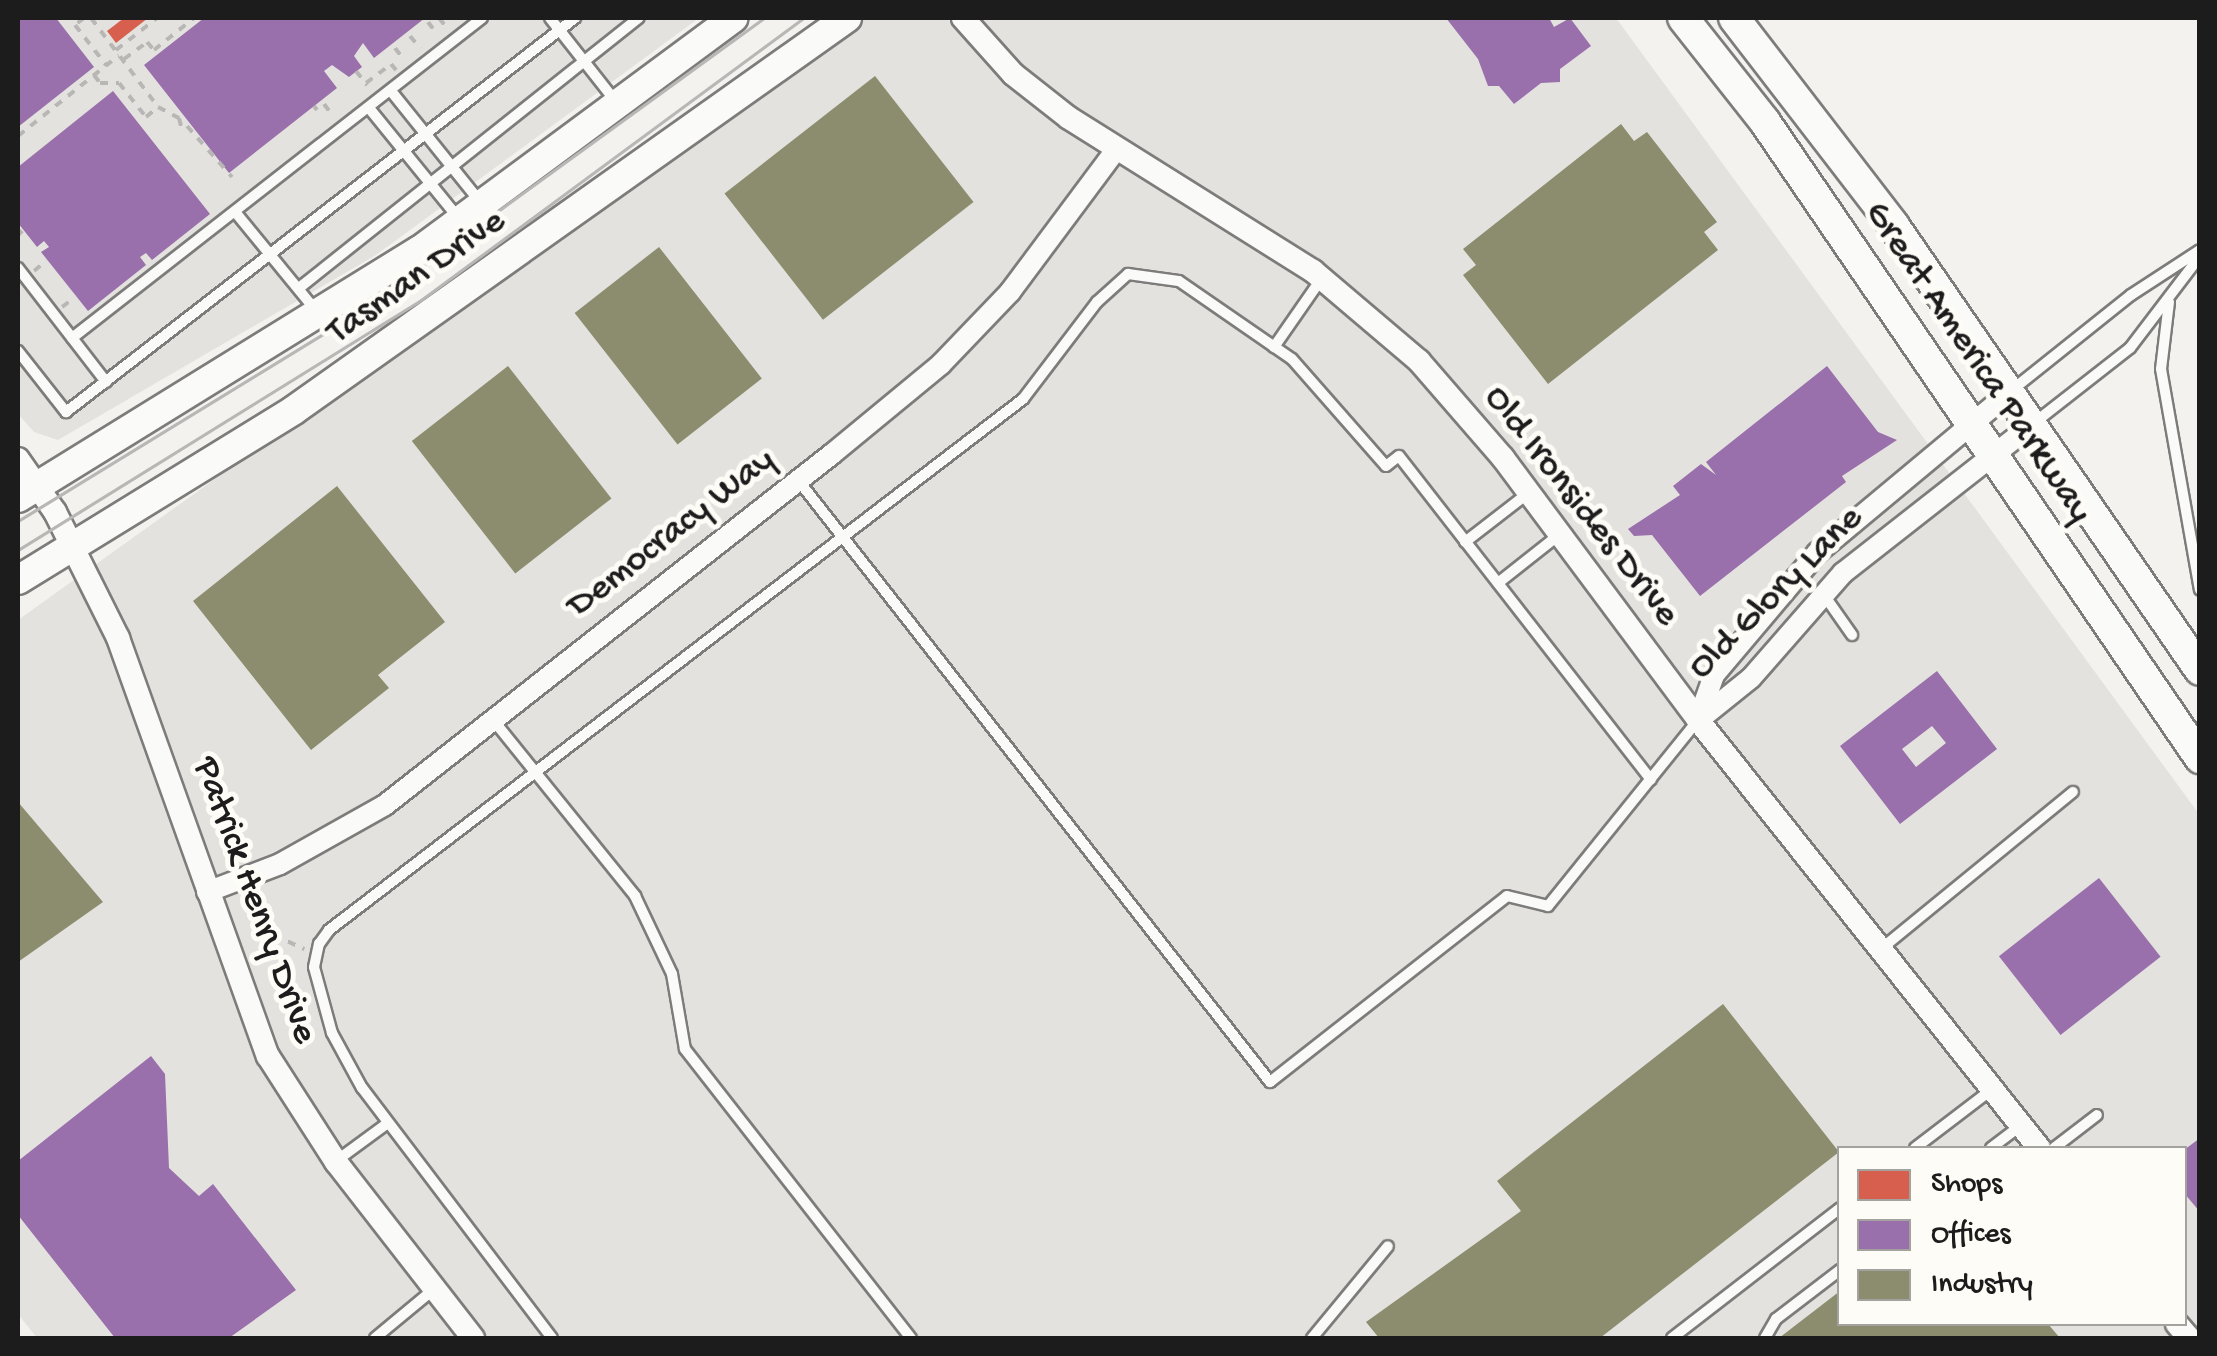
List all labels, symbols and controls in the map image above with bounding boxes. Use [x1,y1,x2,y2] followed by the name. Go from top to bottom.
[1852,194,2102,532] street label: Great America Parkway
[319,200,515,356] street label: Tasman Drive
[1472,378,1688,636] street label: Old Ironsides Drive
[559,439,785,629] street label: Democracy Way
[1680,497,1874,691] street label: Old Glory Lane
[180,752,326,1050] street label: Patrick Henry Drive
[1837,1146,2187,1326] legend
[1931,1168,2002,1203] text: Shops
[1931,1218,2011,1253] text: Offices
[1931,1268,2033,1303] text: Industry

